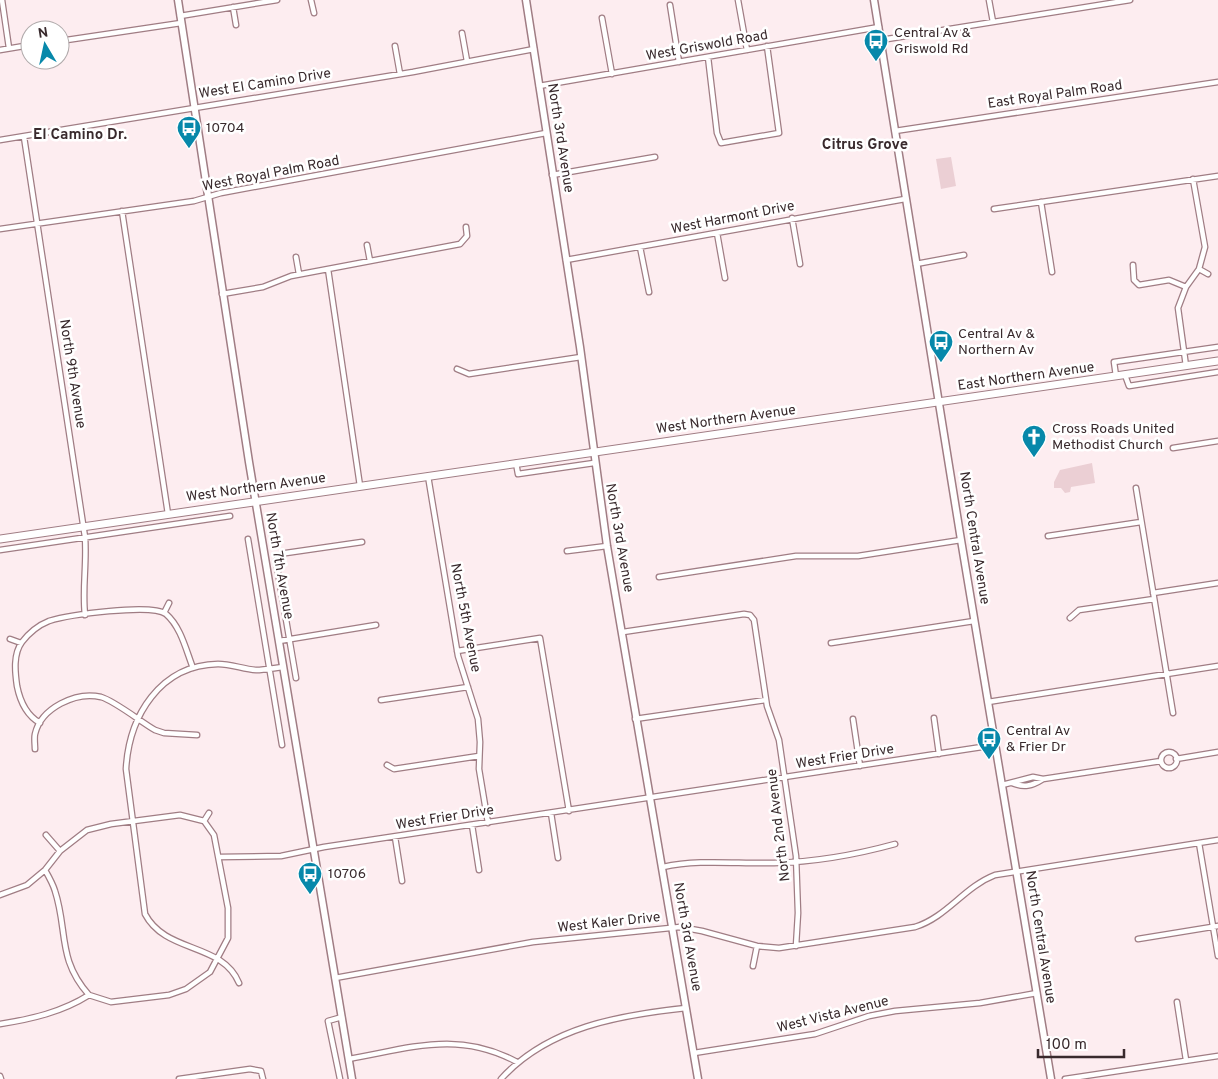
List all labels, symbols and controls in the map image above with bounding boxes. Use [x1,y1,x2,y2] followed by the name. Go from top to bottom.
[20,20,70,70] north arrow
[37,24,50,43] text: N
[894,25,971,58] place label: Central Av & Griswold Rd
[645,27,769,65] street label: West Griswold Road
[863,28,889,62] bus stop icon: Central Av & Griswold Rd
[198,65,332,103] street label: West El Camino Drive
[986,77,1124,113] street label: East Royal Palm Road
[543,82,577,194] street label: North 3rd Avenue
[176,115,202,149] bus stop icon: 10704
[206,120,244,137] place label: 10704
[33,126,127,145] district label: El Camino Dr.
[822,136,908,155] district label: Citrus Grove
[201,152,341,196] street label: West Royal Palm Road
[670,198,796,238] street label: West Harmont Drive
[55,318,89,430] street label: North 9th Avenue
[958,326,1035,359] place label: Central Av & Northern Av
[928,329,954,363] bus stop icon: Central Av & Northern Av
[957,359,1095,395] street label: East Northern Avenue
[655,402,797,438] street label: West Northern Avenue
[1052,421,1174,454] place label: Cross Roads United Methodist Church
[1021,424,1047,458] church icon: Cross Roads United Methodist Church
[185,470,327,506] street label: West Northern Avenue
[955,470,993,606] street label: North Central Avenue
[601,482,637,594] street label: North 3rd Avenue
[261,511,297,621] street label: North 7th Avenue
[446,562,484,674] street label: North 5th Avenue
[1006,723,1070,756] place label: Central Av & Frier Dr
[976,726,1002,760] bus stop icon: Central Av & Frier Dr
[795,741,895,773] street label: West Frier Drive
[764,768,794,882] street label: North 2nd Avenue
[395,802,495,834] street label: West Frier Drive
[297,861,323,895] bus stop icon: 10706
[328,866,366,883] place label: 10706
[1021,869,1059,1005] street label: North Central Avenue
[669,881,705,993] street label: North 3rd Avenue
[557,909,661,937] street label: West Kaler Drive
[775,993,891,1037] street label: West Vista Avenue
[1038,1026,1124,1058] scale bar
[1046,1036,1087,1055] text: 100 m

